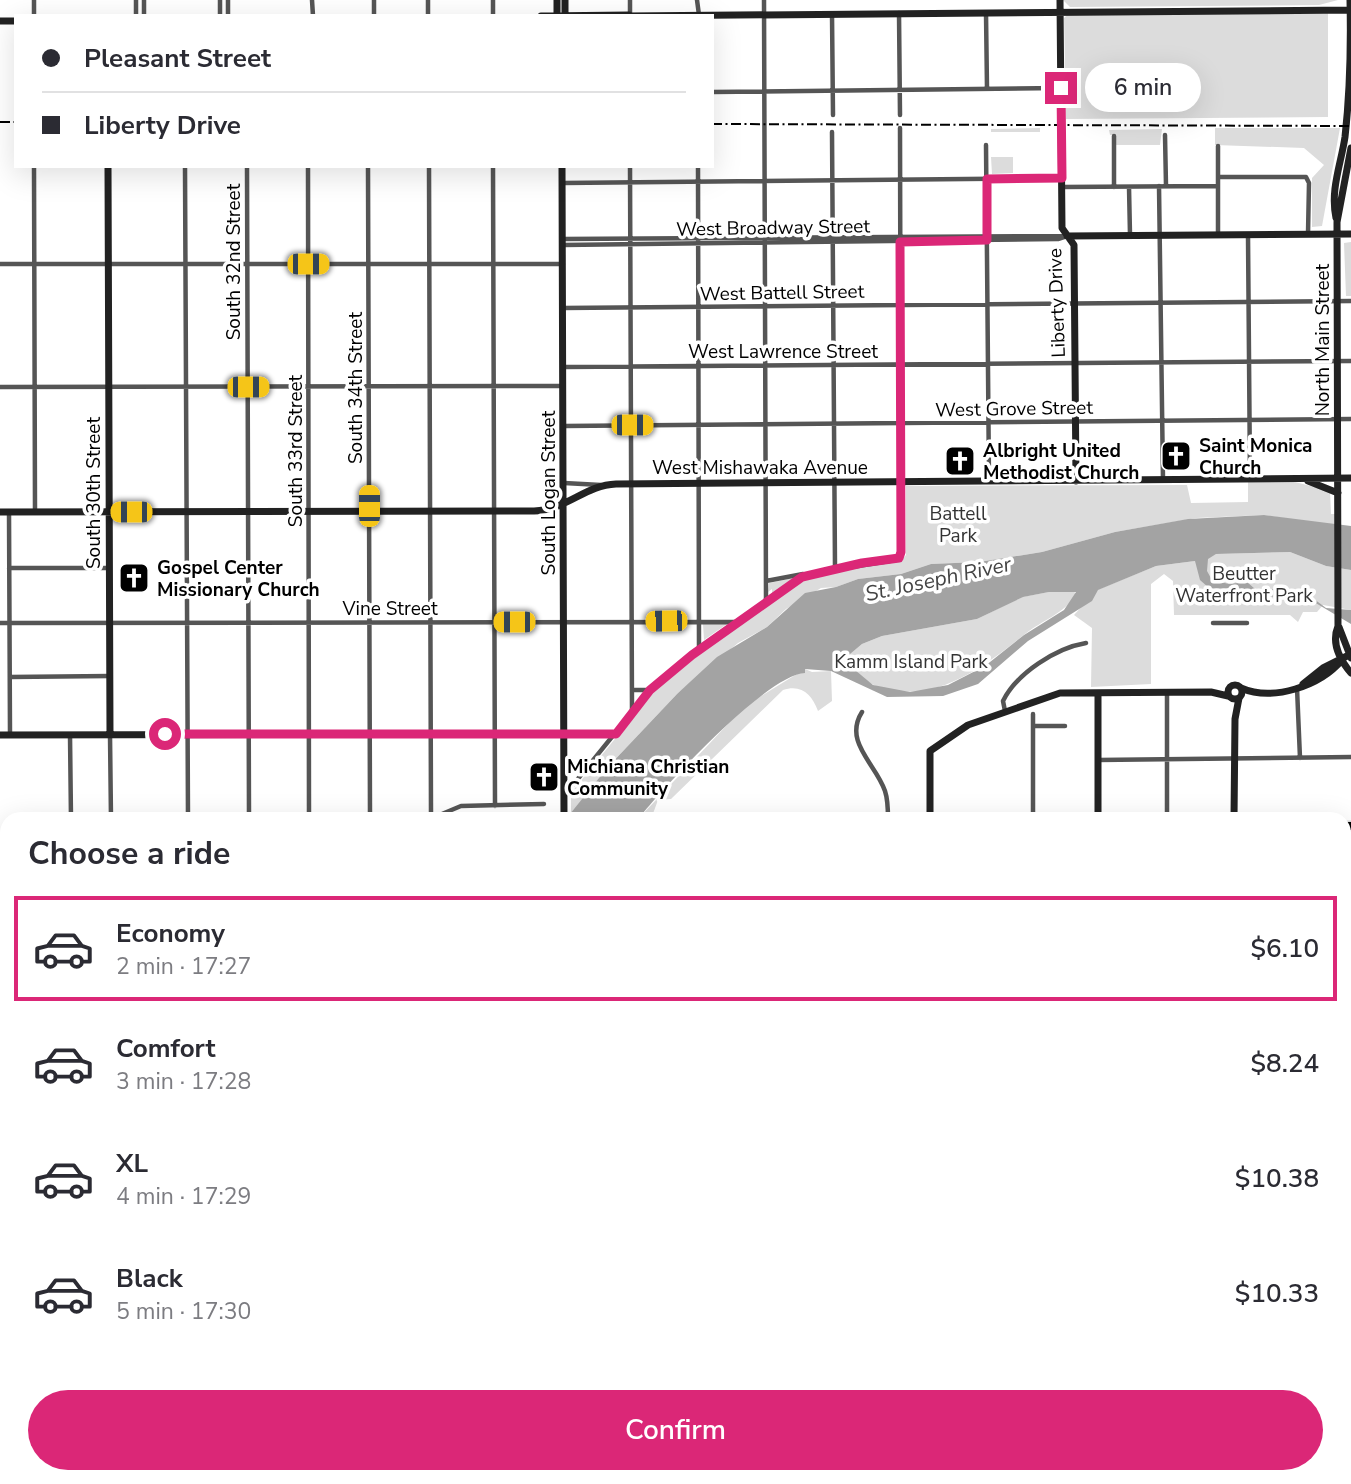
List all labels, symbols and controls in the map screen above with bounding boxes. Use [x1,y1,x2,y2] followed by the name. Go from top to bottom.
[84,41,271,76] text: Pleasant Street
[1086,64,1201,112] callout: 6 min
[1045,72,1077,104] route end
[1114,72,1172,103] text: 6 min
[84,108,241,143] text: Liberty Drive
[221,183,247,340] street label: South 32nd Street
[676,213,871,243] street label: West Broadway Street
[1042,248,1072,358] street label: Liberty Drive
[288,254,330,275] car
[1310,263,1336,416] street label: North Main Street
[700,279,865,307] street label: West Battell Street
[343,312,369,464] street label: South 34th Street
[688,339,878,365] street label: West Lawrence Street
[283,374,309,527] street label: South 33rd Street
[228,377,270,398] car
[935,395,1094,423] street label: West Grove Street
[536,410,562,575] street label: South Logan Street
[612,415,654,436] car
[81,417,107,569] street label: South 30th Street
[1199,433,1312,481] place label: Saint Monica Church
[983,438,1139,486] place label: Albright United Methodist Church
[1159,439,1193,473] church icon: Saint Monica Church
[943,444,977,478] church icon: Albright United Methodist Church
[652,455,868,481] street label: West Mishawaka Avenue
[359,485,380,527] car
[929,501,987,549] park label: Battell Park
[111,502,153,523] car
[863,550,1014,608] water label: St. Joseph River
[157,555,320,603] place label: Gospel Center Missionary Church
[117,561,151,595] church icon: Gospel Center Missionary Church
[1175,561,1313,609] park label: Beutter Waterfront Park
[341,596,438,622] street label: Vine Street
[645,610,688,632] car
[494,612,536,633] car
[834,649,988,675] park label: Kamm Island Park
[149,718,181,750] route start
[567,754,729,802] place label: Michiana Christian Community
[527,760,561,794] church icon: Michiana Christian Community
[28,832,230,875] text: Choose a ride
[116,916,225,951] text: Economy
[32,917,95,980] icon: car
[1250,931,1319,966] text: $6.10
[116,951,251,982] text: 2 min · 17:27
[116,1031,216,1066] text: Comfort
[32,1032,95,1095] icon: car
[1250,1046,1319,1081] text: $8.24
[116,1066,251,1097] text: 3 min · 17:28
[116,1146,148,1181] text: XL
[32,1147,95,1210] icon: car
[1235,1161,1319,1196] text: $10.38
[116,1181,251,1212] text: 4 min · 17:29
[116,1261,183,1296] text: Black
[32,1262,95,1325] icon: car
[1235,1276,1319,1311] text: $10.33
[116,1296,251,1327] text: 5 min · 17:30
[28,1390,1323,1470] button: Confirm

